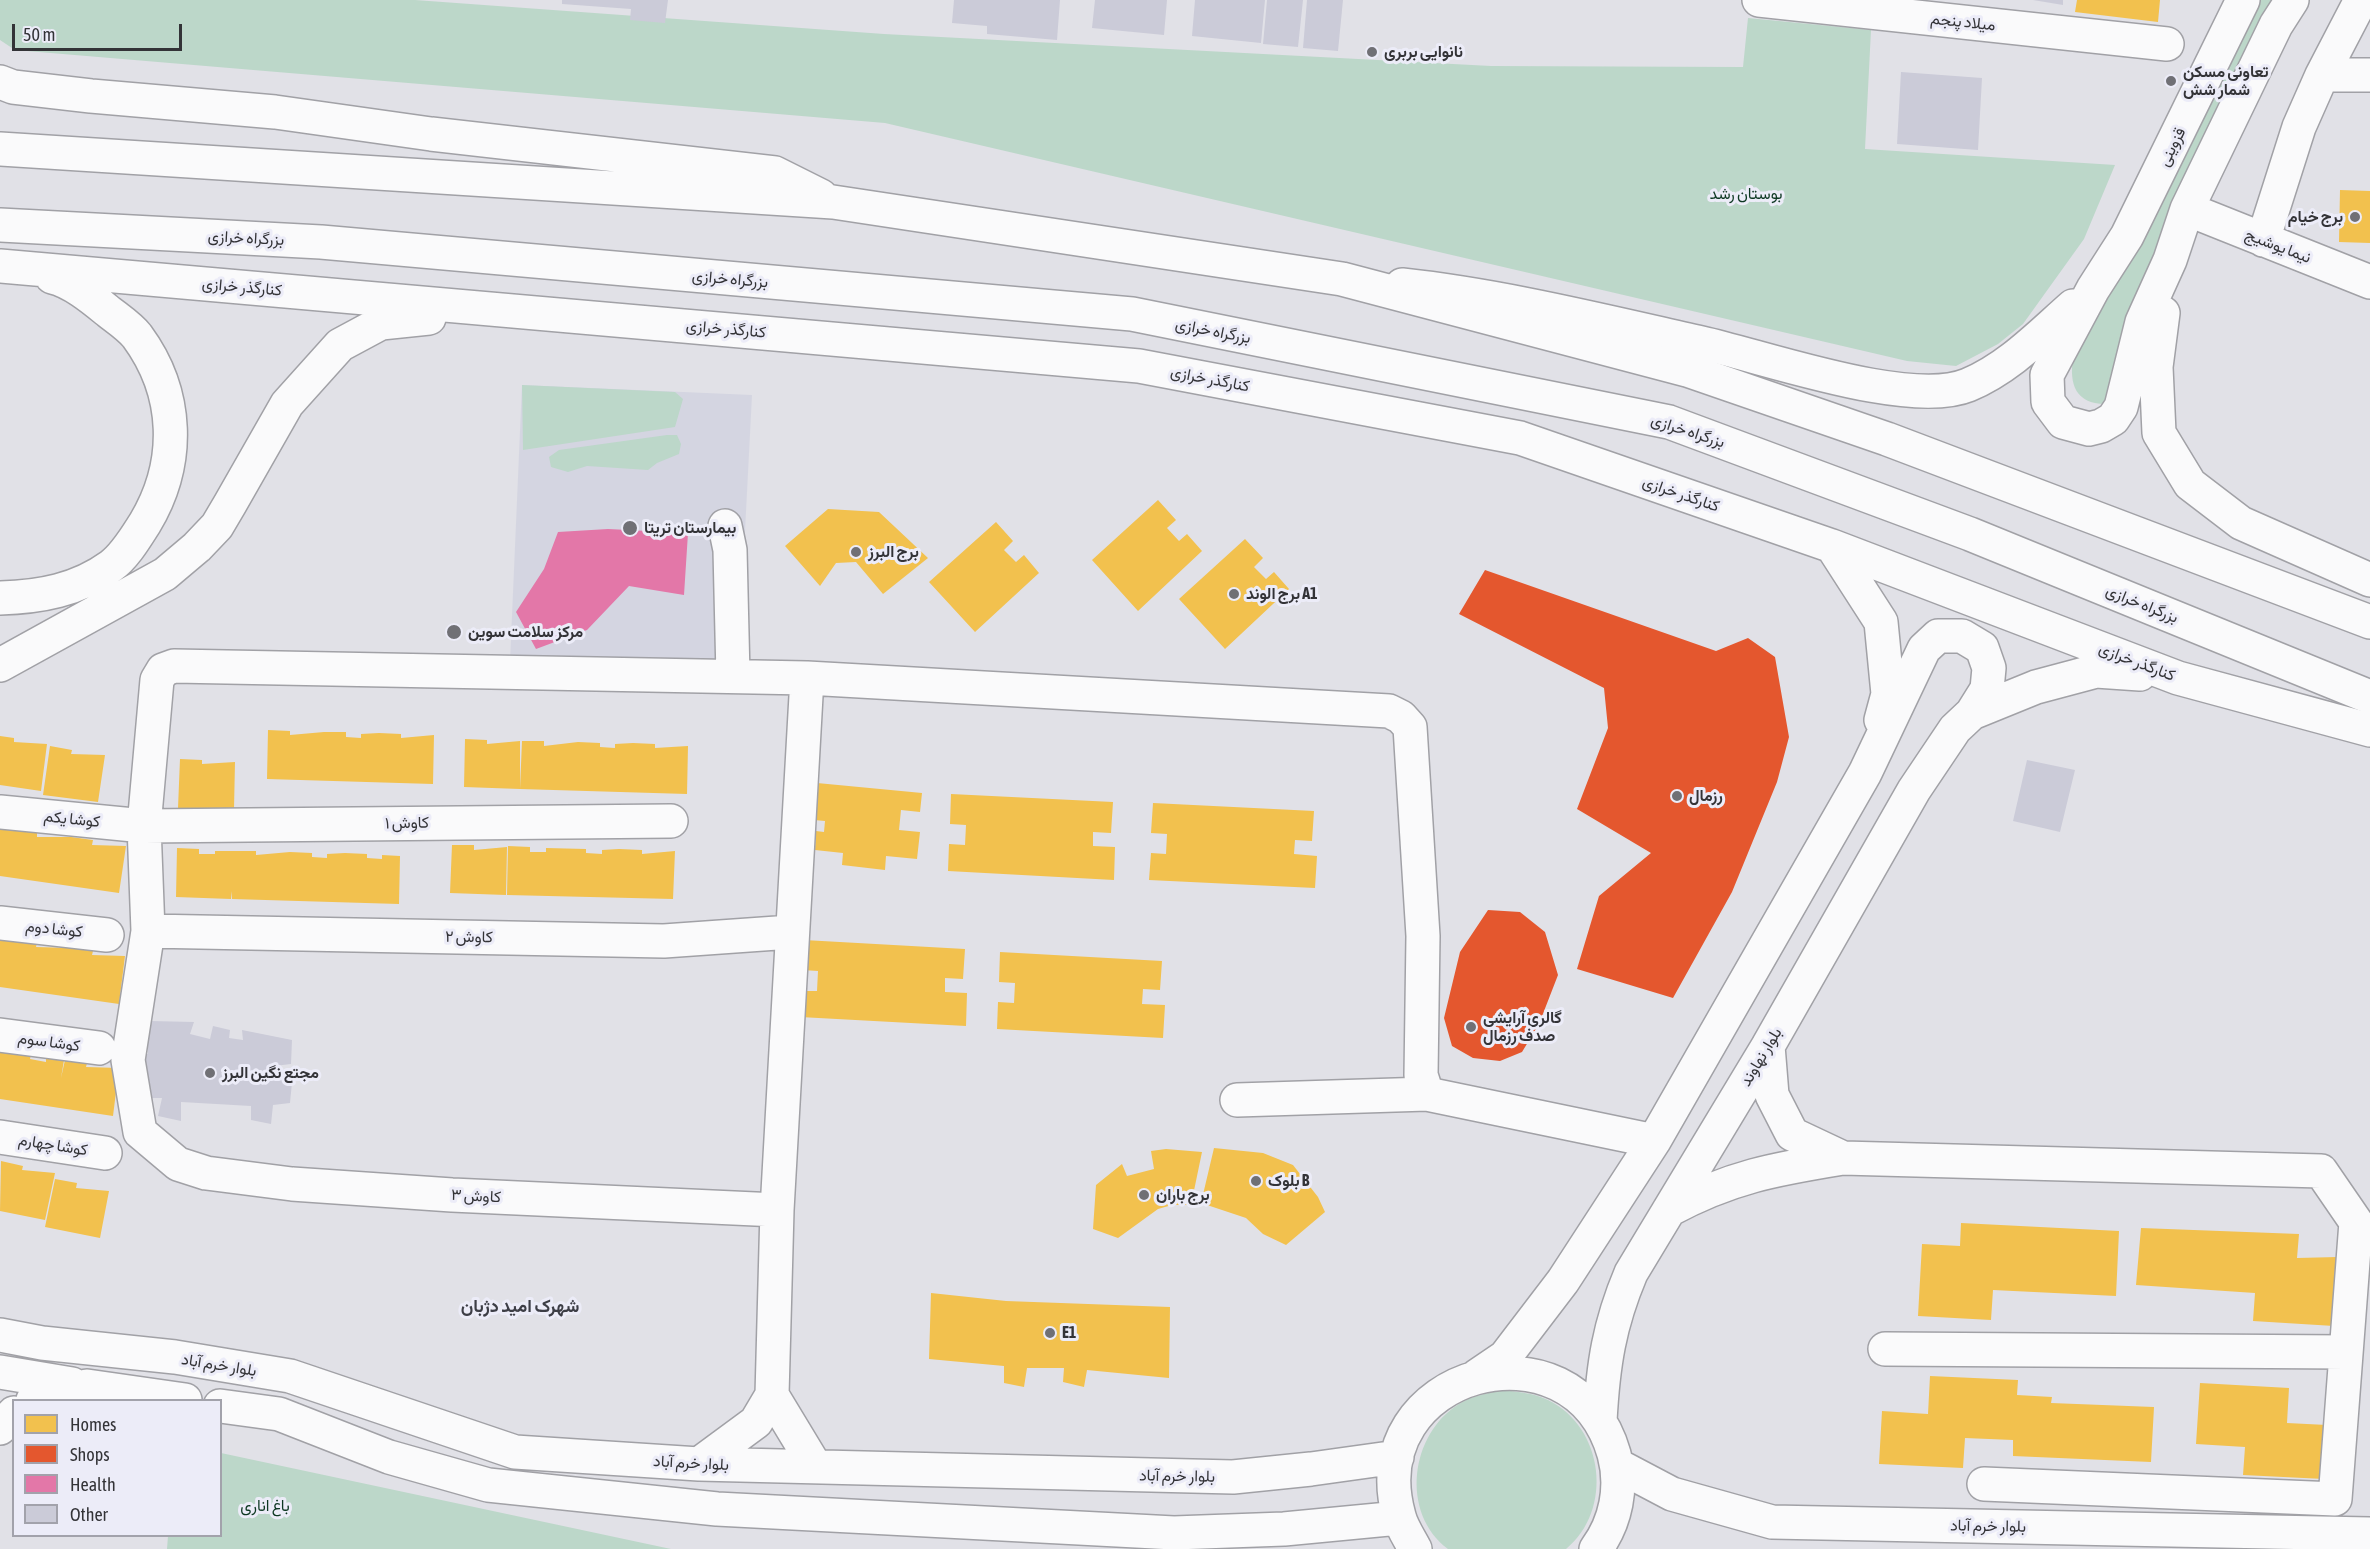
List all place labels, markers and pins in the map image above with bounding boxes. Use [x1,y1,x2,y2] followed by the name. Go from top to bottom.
[1384,42,1463,62] place label: نانوایی بربری
[1365,45,1379,59] marker: نانوایی بربری
[2183,62,2269,100] place label: تعاونی مسکن شمار شش
[2164,74,2178,88] marker: تعاونی مسکن شمار شش
[2288,207,2343,227] place label: برج خیام
[2348,210,2362,224] marker: برج خیام
[644,518,736,538] place label: بیمارستان تریتا
[621,519,639,537] marker: بیمارستان تریتا
[868,542,919,562] place label: برج البرز
[849,545,863,559] marker: برج البرز
[1246,584,1318,604] place label: برج الوند A1
[1227,587,1241,601] marker: برج الوند A1
[468,622,583,642] place label: مرکز سلامت سوین
[445,623,463,641] marker: مرکز سلامت سوین
[1689,786,1723,806] place label: رزمال
[1670,789,1684,803] marker: رزمال
[1483,1008,1562,1046] place label: گالری آرایشی صدف رزمال
[1464,1020,1478,1034] marker: گالری آرایشی صدف رزمال
[222,1063,319,1083] place label: مجتع نگین البرز
[203,1066,217,1080] marker: مجتع نگین البرز
[1268,1171,1309,1191] place label: بلوک B
[1249,1174,1263,1188] marker: بلوک B
[1156,1185,1210,1205] place label: برج باران
[1137,1188,1151,1202] marker: برج باران
[1062,1323,1076,1343] place label: E1
[1043,1326,1057,1340] marker: E1

